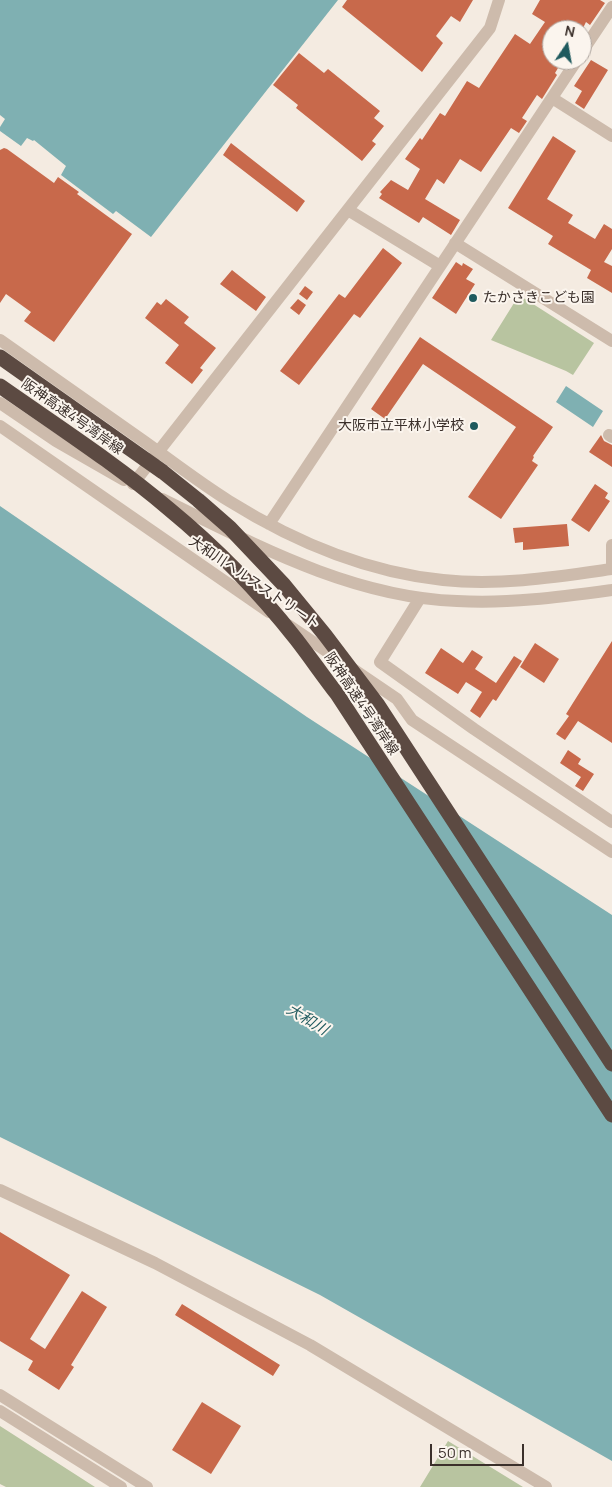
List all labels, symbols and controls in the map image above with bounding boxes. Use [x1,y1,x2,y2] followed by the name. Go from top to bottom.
[542,20,592,70] north arrow
[563,20,577,41] text: N
[483,290,595,306] place label: たかさきこども園
[467,292,479,304] marker: たかさきこども園
[18,376,126,458] street label: 阪神高速4号湾岸線
[338,418,464,434] place label: 大阪市立平林小学校
[468,420,480,432] marker: 大阪市立平林小学校
[185,533,323,633] street label: 大和川ヘルスストリート
[320,649,402,759] street label: 阪神高速4号湾岸線
[283,1001,331,1039] water label: 大和川
[432,1434,526,1466] scale bar
[438,1442,472,1463] text: 50 m

